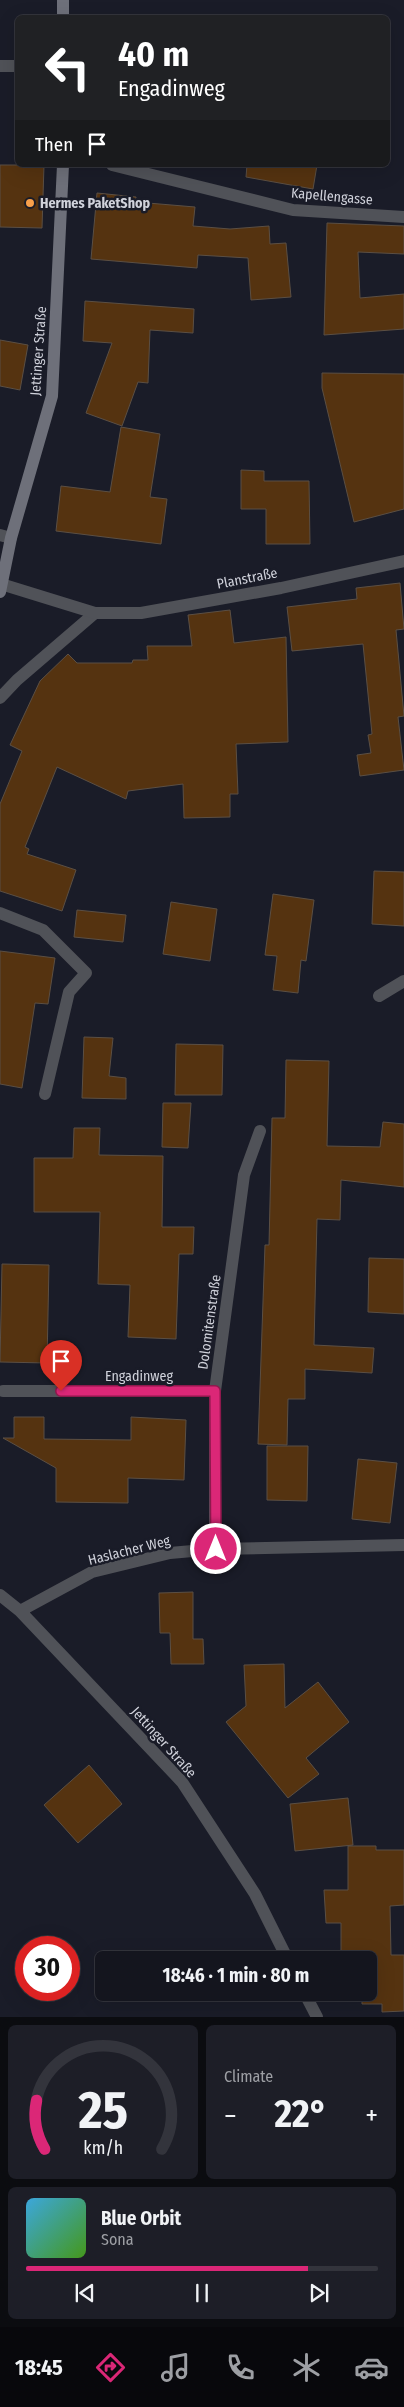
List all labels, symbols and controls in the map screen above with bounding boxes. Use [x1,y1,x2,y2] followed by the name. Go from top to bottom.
[118,33,189,75] text: 40 m
[35,35,100,100] icon: left
[118,75,225,102] text: Engadinweg
[83,130,111,158] icon: arrive
[35,133,73,156] text: Then
[290,184,374,209] street label: Kapellengasse
[40,195,150,212] place label: Hermes PaketShop
[24,197,36,209] marker: Hermes PaketShop
[27,306,50,396] street label: Jettinger Straße
[215,564,279,593] street label: Planstraße
[194,1273,225,1371] street label: Dolomitenstraße
[40,1340,82,1391] pin
[47,1347,75,1375] icon: arrive
[105,1368,173,1385] street label: Engadinweg
[189,1522,241,1574] position arrow
[86,1532,172,1569] street label: Haslacher Weg
[127,1703,200,1781] street label: Jettinger Straße
[15,1936,80,2001] speed limit sign: 30
[163,1964,309,1987] text: 18:46 · 1 min · 80 m
[224,2067,273,2086] text: Climate
[77,2079,128,2142] text: 25
[274,2091,327,2137] text: 22°
[224,2099,237,2132] text: −
[365,2099,378,2132] text: +
[83,2137,123,2159] text: km/h
[101,2207,181,2230] text: Blue Orbit
[101,2230,134,2249] text: Sona
[71,2279,99,2307] icon: previous
[188,2279,216,2307] icon: pause
[305,2279,333,2307] icon: next
[93,2350,128,2385] icon: directions
[158,2350,193,2385] icon: music
[223,2350,258,2385] icon: phone
[289,2350,324,2385] icon: climate
[354,2350,389,2385] icon: car
[15,2354,63,2381] text: 18:45

